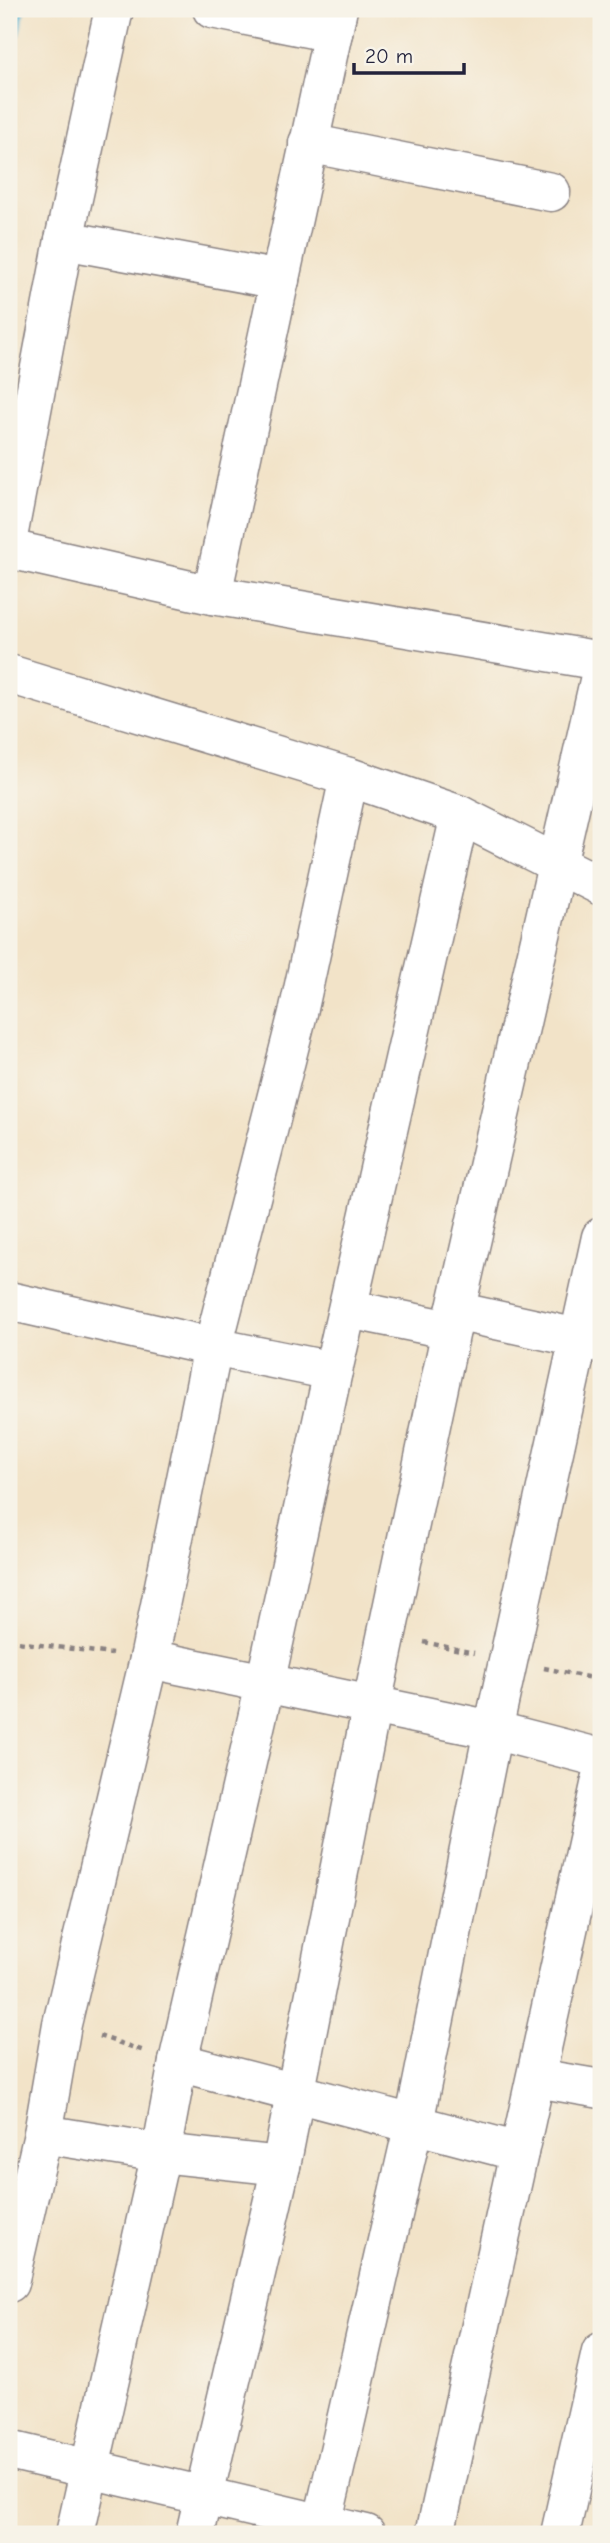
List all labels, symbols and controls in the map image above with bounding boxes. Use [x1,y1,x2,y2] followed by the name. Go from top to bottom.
[354,32,465,76] scale bar
[365,44,413,68] text: 20 m

